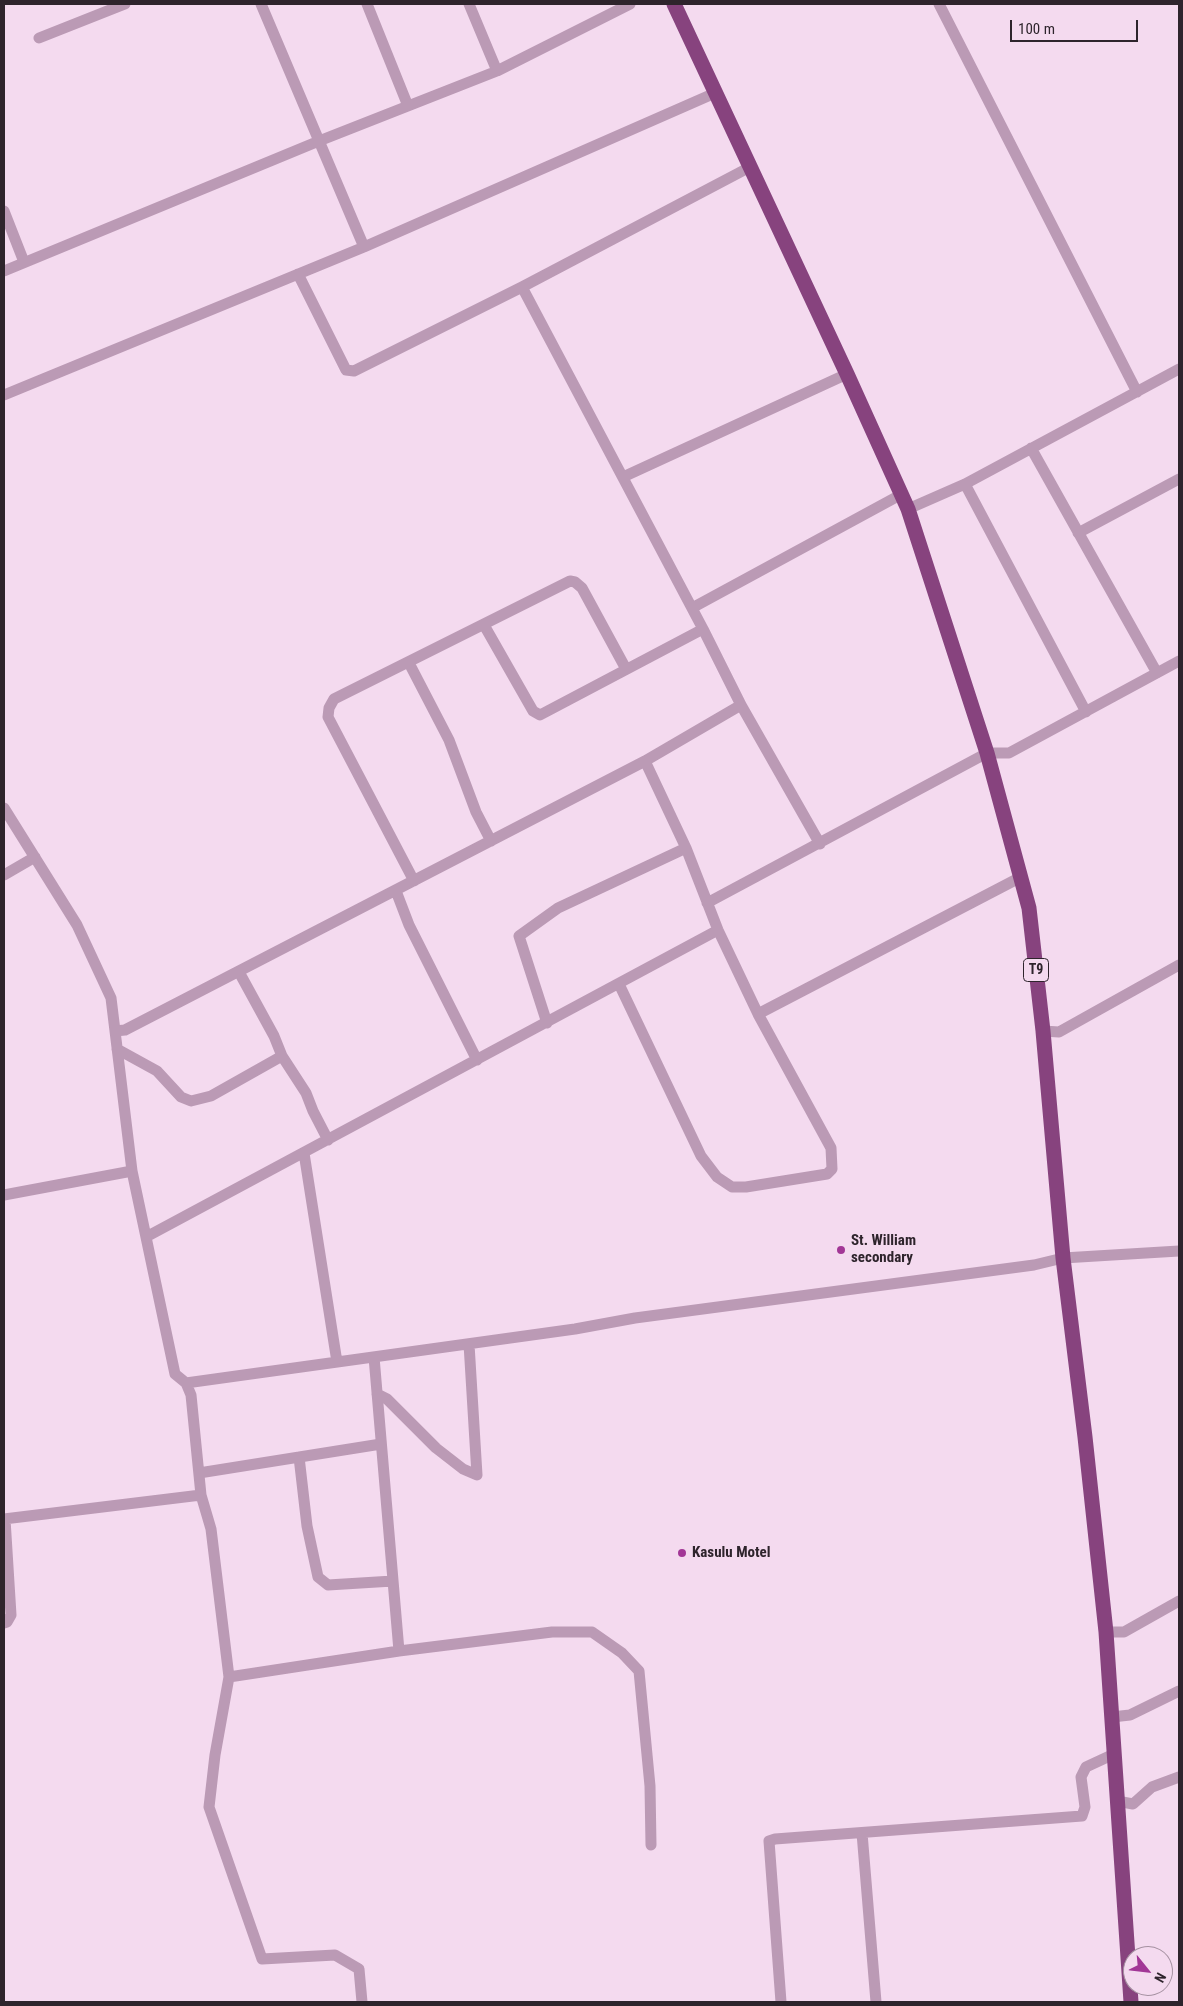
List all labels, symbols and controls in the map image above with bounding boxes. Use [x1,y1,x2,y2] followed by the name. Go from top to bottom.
[1013,10,1140,42] scale bar
[1018,20,1055,38] text: 100 m
[1024,958,1048,982] road number: T9
[851,1232,916,1267] place label: St. William secondary
[835,1244,847,1256] marker: St. William secondary
[692,1544,771,1562] place label: Kasulu Motel
[676,1547,688,1559] marker: Kasulu Motel
[1123,1946,1173,1996] north arrow
[1151,1970,1169,1985] text: N

